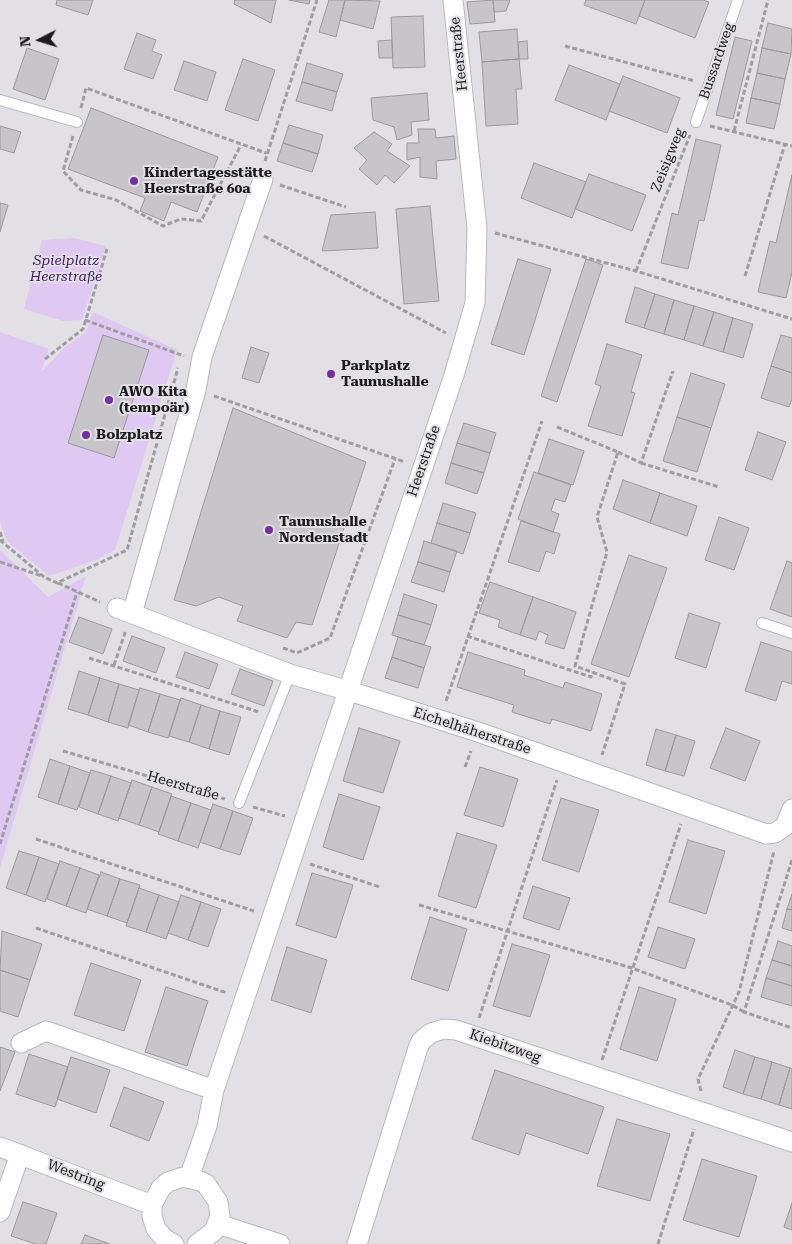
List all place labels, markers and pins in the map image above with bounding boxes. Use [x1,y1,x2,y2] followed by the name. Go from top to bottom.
[144,165,272,198] place label: Kindertagesstätte Heerstraße 60a
[128,175,140,187] marker: Kindertagesstätte Heerstraße 60a
[341,358,429,391] place label: Parkplatz Taunushalle
[325,368,337,380] marker: Parkplatz Taunushalle
[119,384,189,417] place label: AWO Kita (tempoär)
[103,394,115,406] marker: AWO Kita (tempoär)
[96,427,162,443] place label: Bolzplatz
[80,429,92,441] marker: Bolzplatz
[279,514,368,546] place label: Taunushalle Nordenstadt
[263,524,275,536] marker: Taunushalle Nordenstadt

